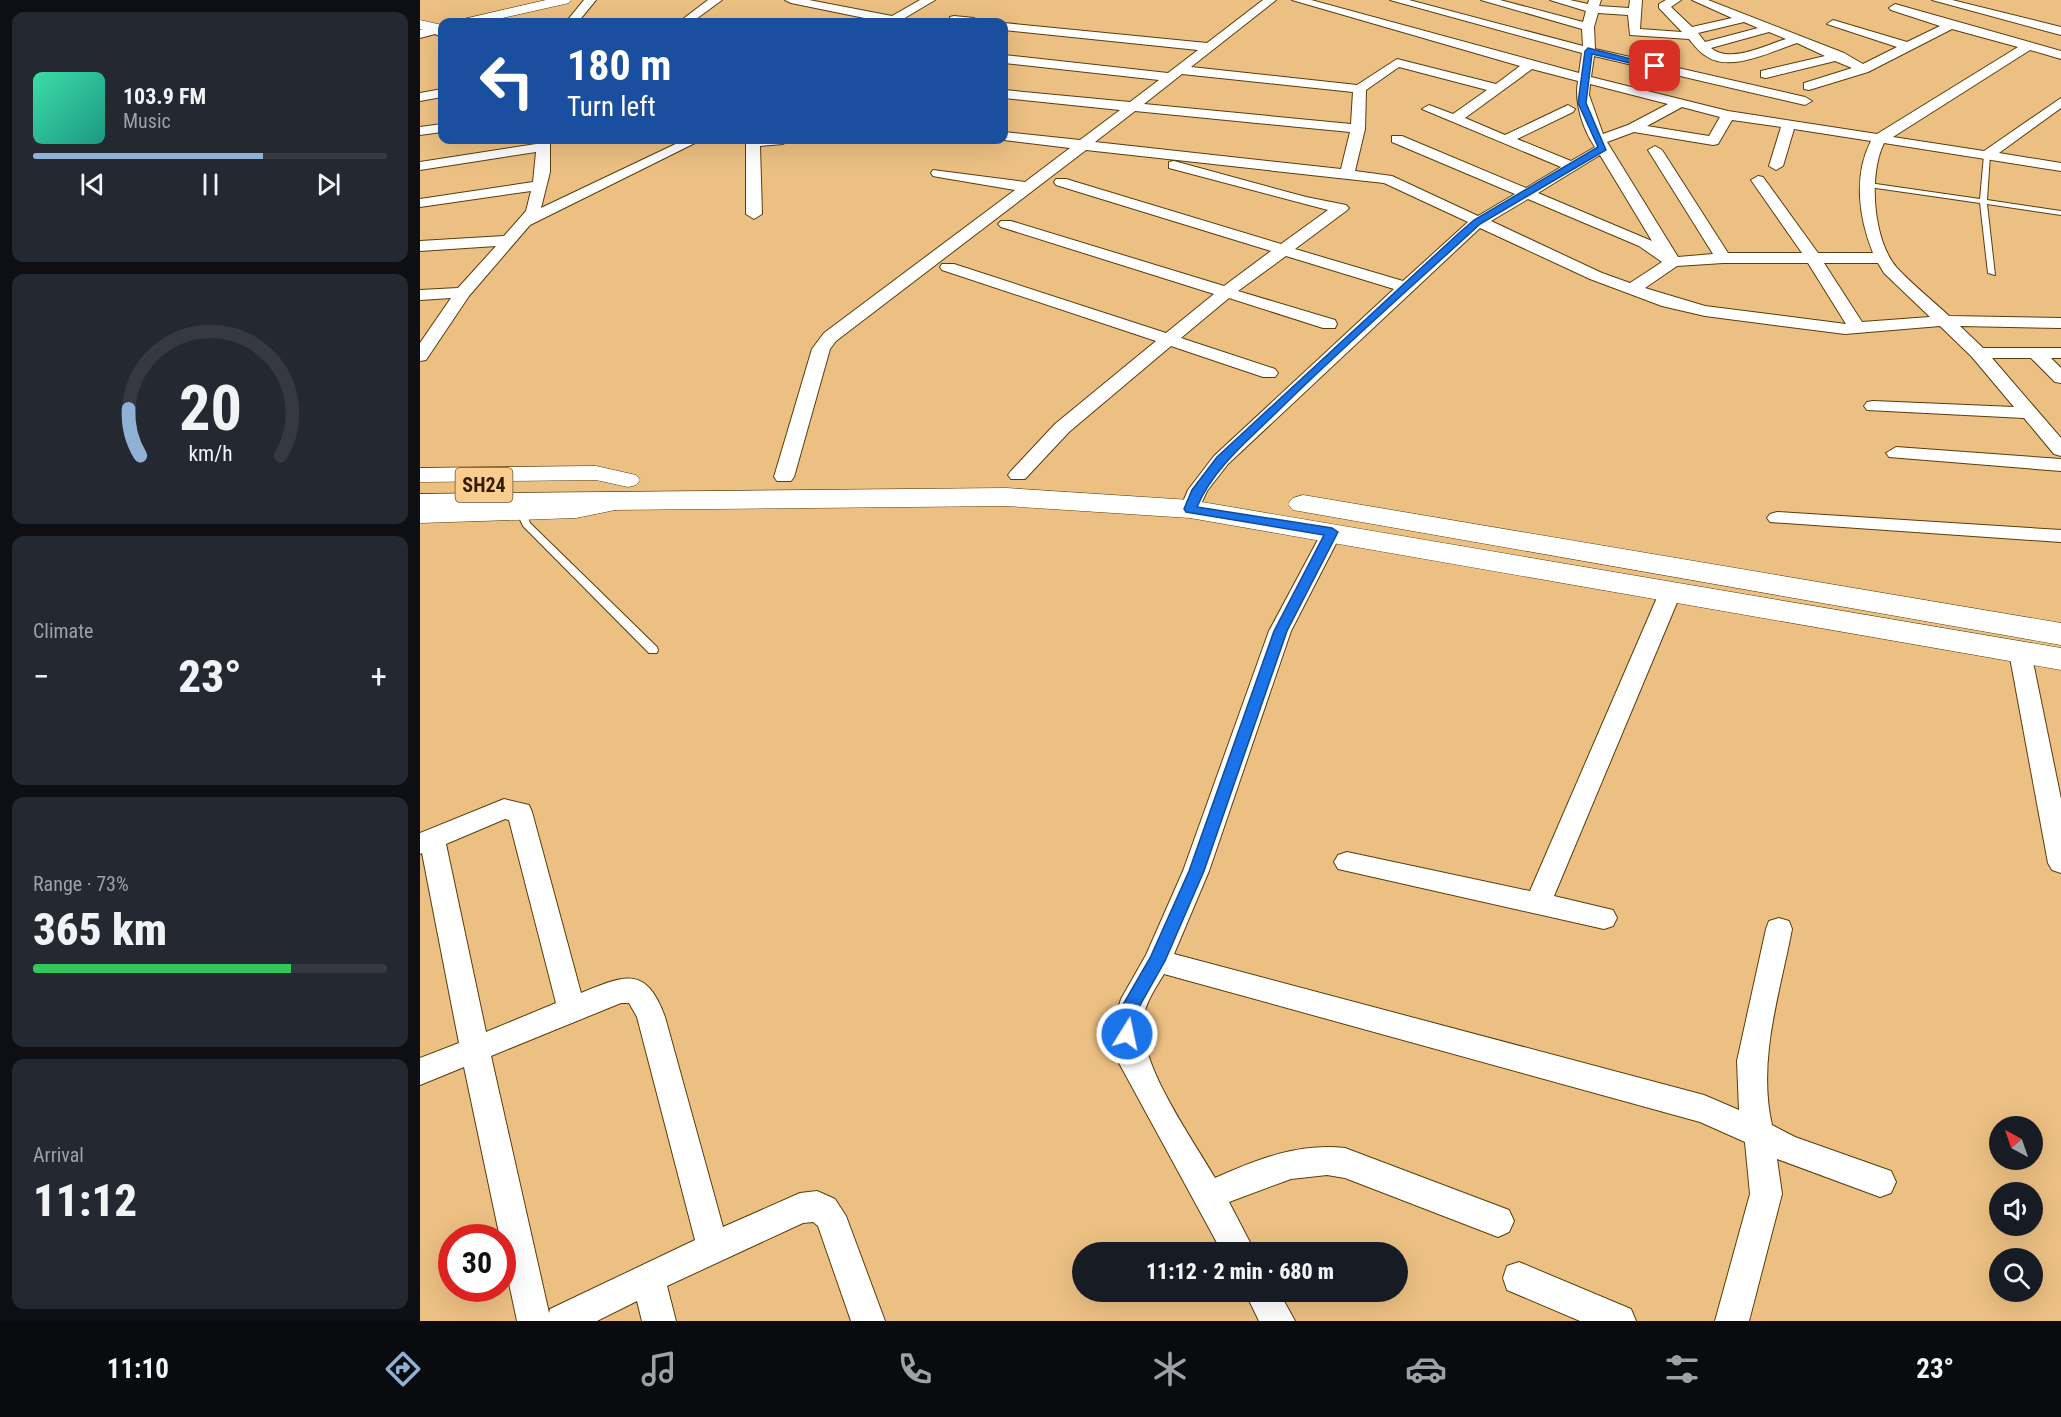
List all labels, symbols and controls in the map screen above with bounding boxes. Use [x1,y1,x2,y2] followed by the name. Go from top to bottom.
[1629,40,1680,91] pin
[567,41,672,90] text: 180 m
[468,42,546,120] icon: left
[1638,49,1671,82] icon: arrive
[123,84,206,109] text: 103.9 FM
[567,91,656,123] text: Turn left
[123,109,171,133] text: Music
[76,168,109,201] icon: previous
[194,168,227,201] icon: pause
[312,168,345,201] icon: next
[178,372,242,445] text: 20
[188,441,232,466] text: km/h
[456,468,512,502] road number: SH24
[33,619,93,643] text: Climate
[178,650,242,703] text: 23°
[33,657,50,696] text: −
[371,657,387,696] text: +
[33,872,129,896] text: Range · 73%
[33,903,167,956] text: 365 km
[1095,1002,1159,1066] position arrow
[1989,1116,2043,1170] north arrow
[1989,1116,2043,1302] map controls
[33,1143,84,1167] text: Arrival
[33,1174,137,1227] text: 11:12
[1989,1182,2043,1236] button: sound
[438,1224,516,1302] speed limit sign: 30
[1989,1248,2043,1302] button: search
[1146,1259,1334,1284] text: 11:12 · 2 min · 680 m
[382,1348,424,1390] icon: directions
[638,1348,680,1390] icon: music
[894,1348,936,1390] icon: phone
[1149,1348,1191,1390] icon: climate
[1405,1348,1447,1390] icon: car
[1661,1348,1703,1390] icon: filters
[107,1353,169,1385] text: 11:10
[1916,1353,1954,1385] text: 23°

